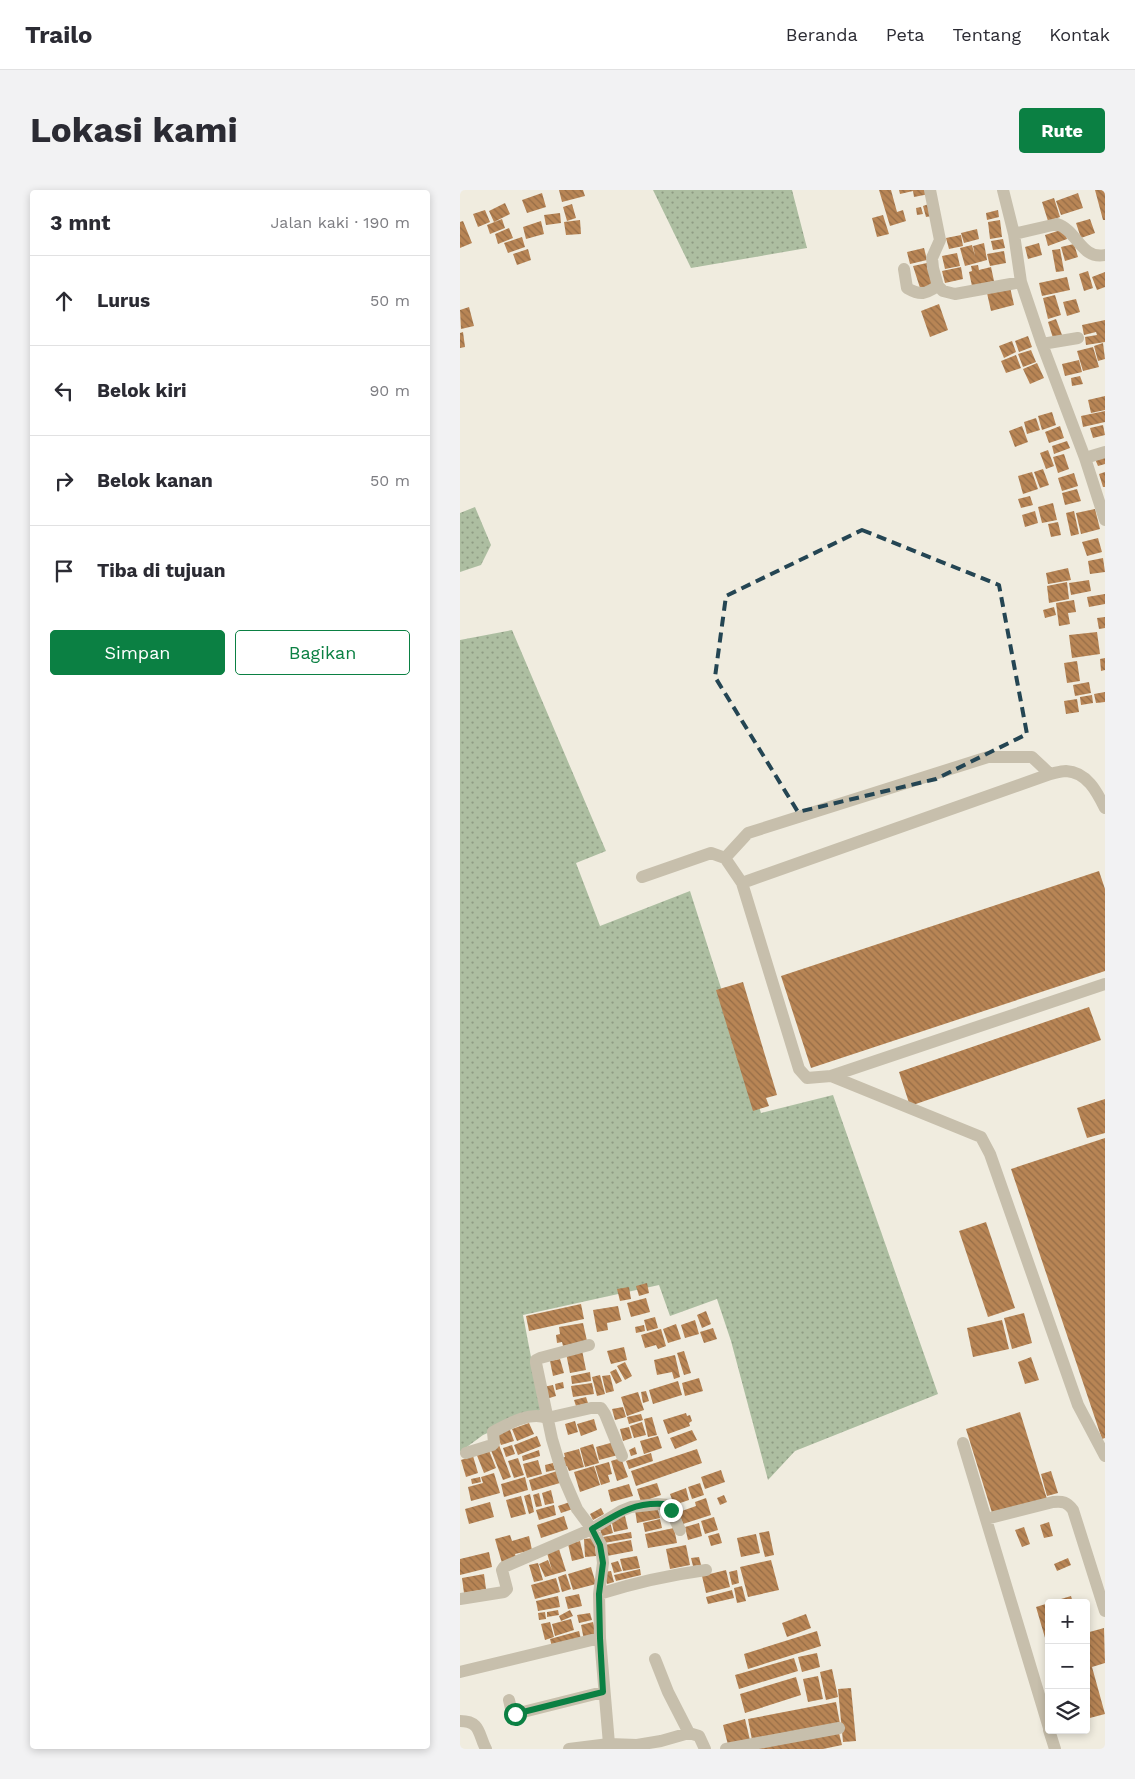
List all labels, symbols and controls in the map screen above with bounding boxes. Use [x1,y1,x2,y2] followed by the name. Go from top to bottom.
[25,21,92,49] text: Trailo
[786,24,858,45] text: Beranda
[886,24,924,45] text: Peta
[952,24,1021,45] text: Tentang
[1049,24,1110,45] text: Kontak
[1019,108,1105,153] button: Rute
[30,109,238,151] text: Lokasi kami
[50,210,110,235] text: 3 mnt
[271,213,410,232] text: Jalan kaki · 190 m
[50,287,78,315] icon: ahead
[97,289,150,312] text: Lurus
[370,291,410,310] text: 50 m
[50,377,78,405] icon: left
[97,379,187,402] text: Belok kiri
[369,381,410,400] text: 90 m
[50,467,78,495] icon: right
[97,469,213,492] text: Belok kanan
[370,471,410,490] text: 50 m
[50,557,78,585] icon: arrive
[97,559,226,582] text: Tiba di tujuan
[50,630,225,675] button: Simpan
[235,630,410,675] button: Bagikan
[660,1499,683,1522] route end
[1045,1599,1090,1734] map controls
[1045,1599,1090,1644] button: +
[1045,1644,1090,1689] button: −
[1045,1689,1090,1734] button: layers
[504,1703,527,1726] route start

